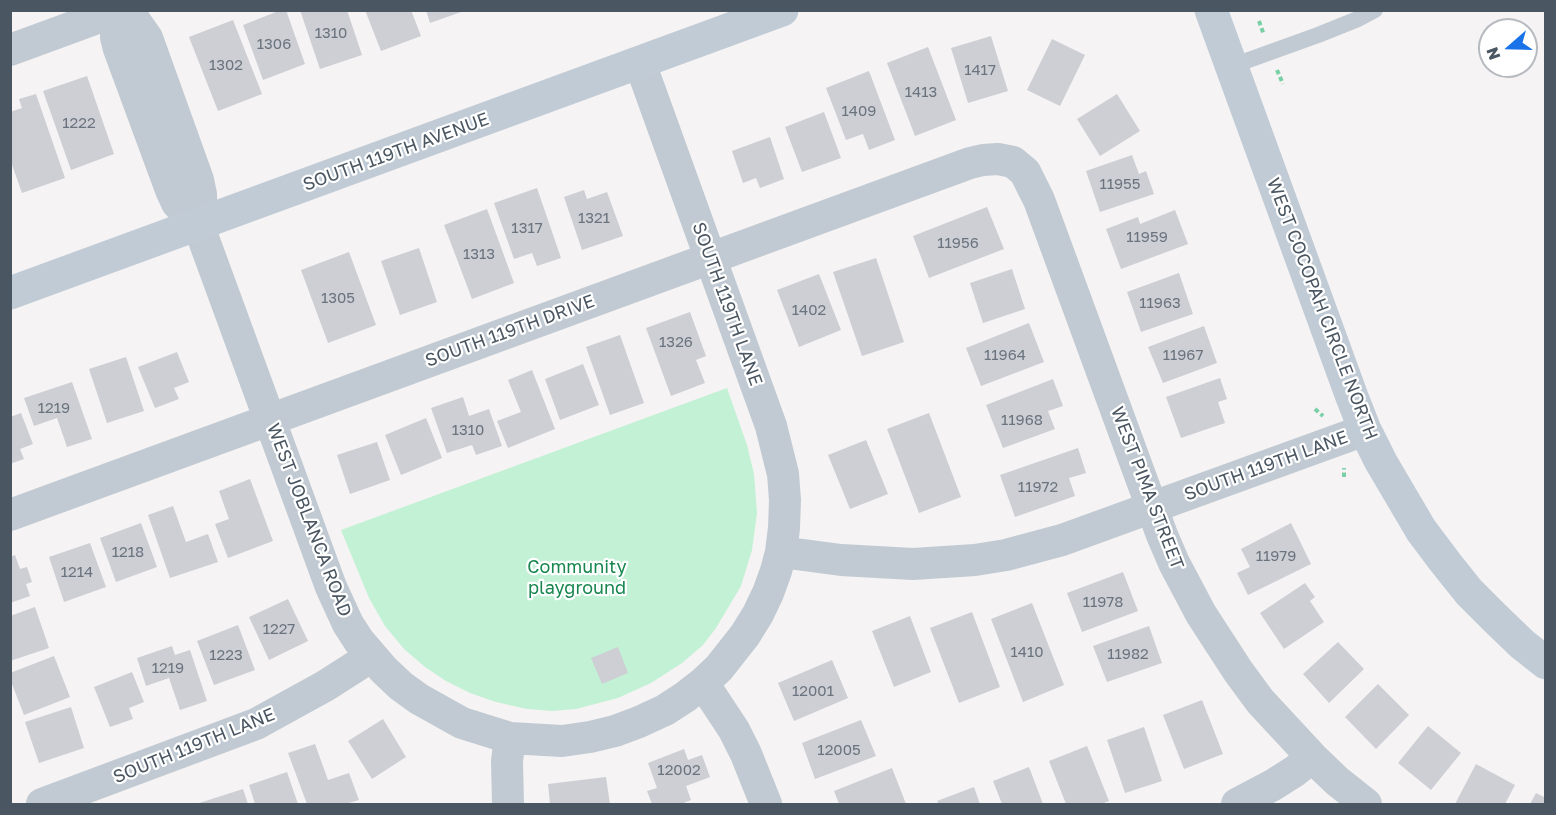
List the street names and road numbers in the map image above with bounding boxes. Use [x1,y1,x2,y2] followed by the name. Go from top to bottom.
[300,108,492,196] street label: SOUTH 119TH AVENUE
[1262,175,1382,443] street label: WEST COCOPAH CIRCLE NORTH
[687,219,767,389] street label: SOUTH 119TH LANE
[422,290,598,372] street label: SOUTH 119TH DRIVE
[1106,403,1188,573] street label: WEST PIMA STREET
[262,420,356,620] street label: WEST JOBLANCA ROAD
[1181,426,1351,506] street label: SOUTH 119TH LANE
[110,704,278,788] street label: SOUTH 119TH LANE

